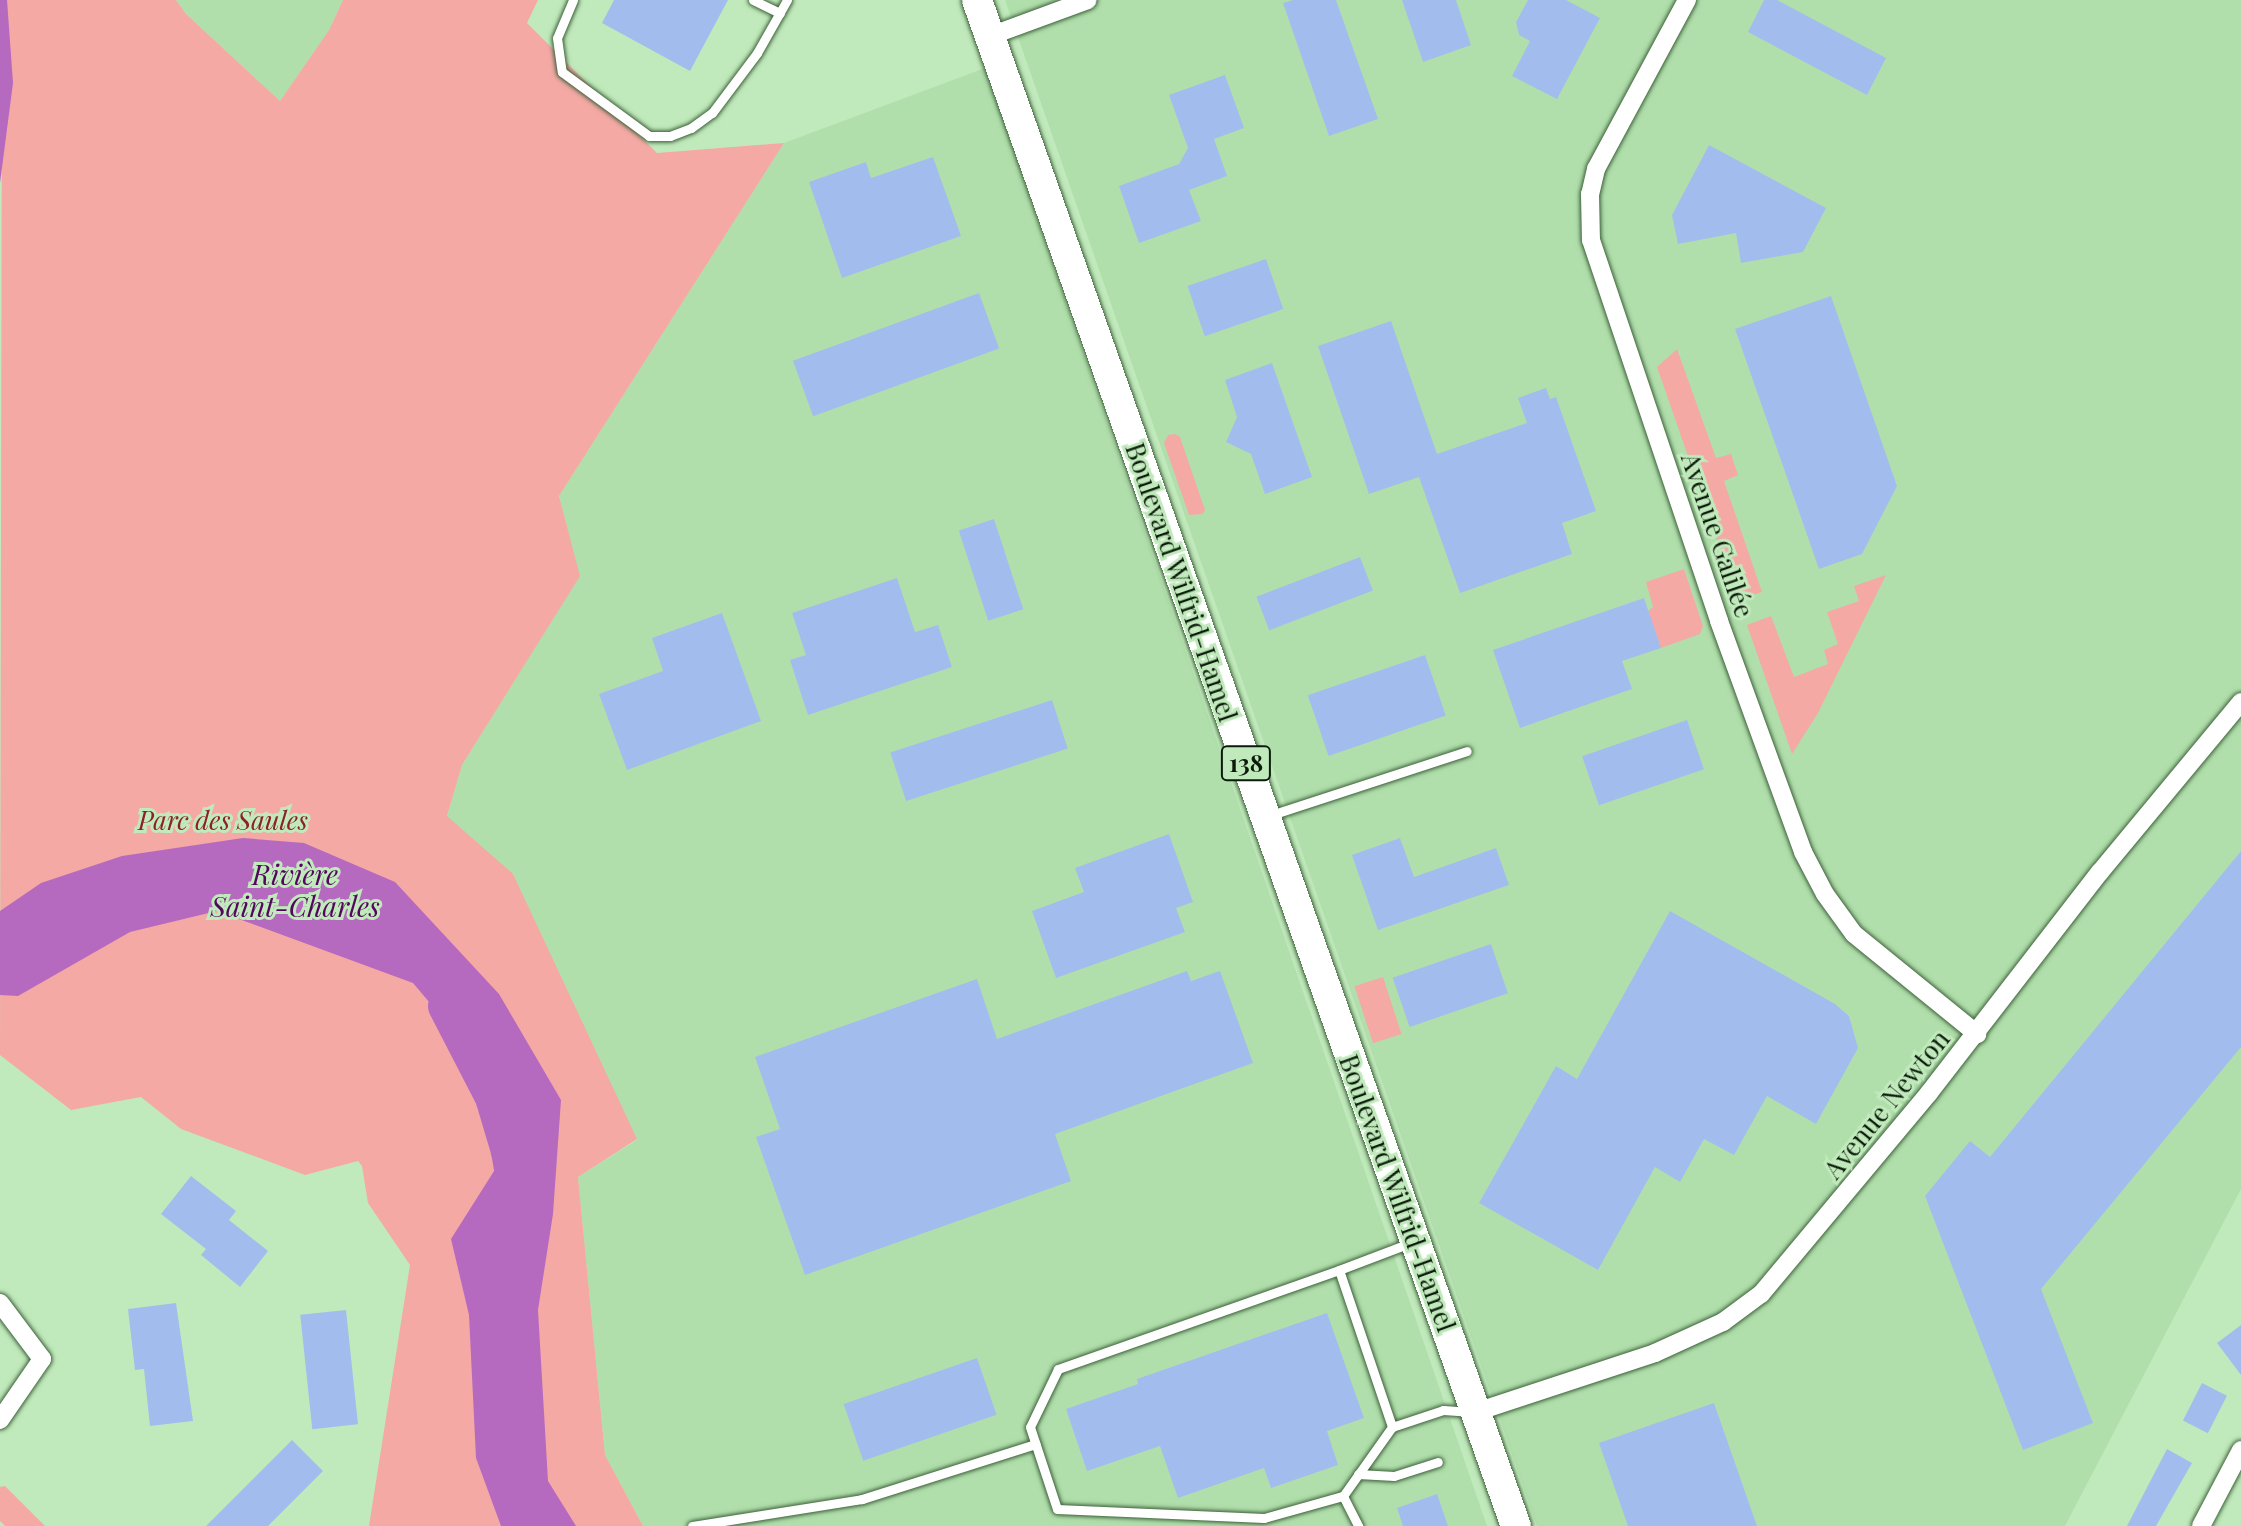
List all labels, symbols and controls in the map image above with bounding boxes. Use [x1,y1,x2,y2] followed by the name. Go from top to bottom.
[1119,438,1245,726] street label: Boulevard Wilfrid-Hamel
[1675,449,1761,621] street label: Avenue Galilée
[1220,743,1272,783] road number: 138
[138,804,308,836] park label: Parc des Saules
[210,857,380,923] water label: Rivière Saint-Charles
[1817,1023,1955,1185] street label: Avenue Newton
[1333,1050,1463,1336] street label: Boulevard Wilfrid-Hamel

